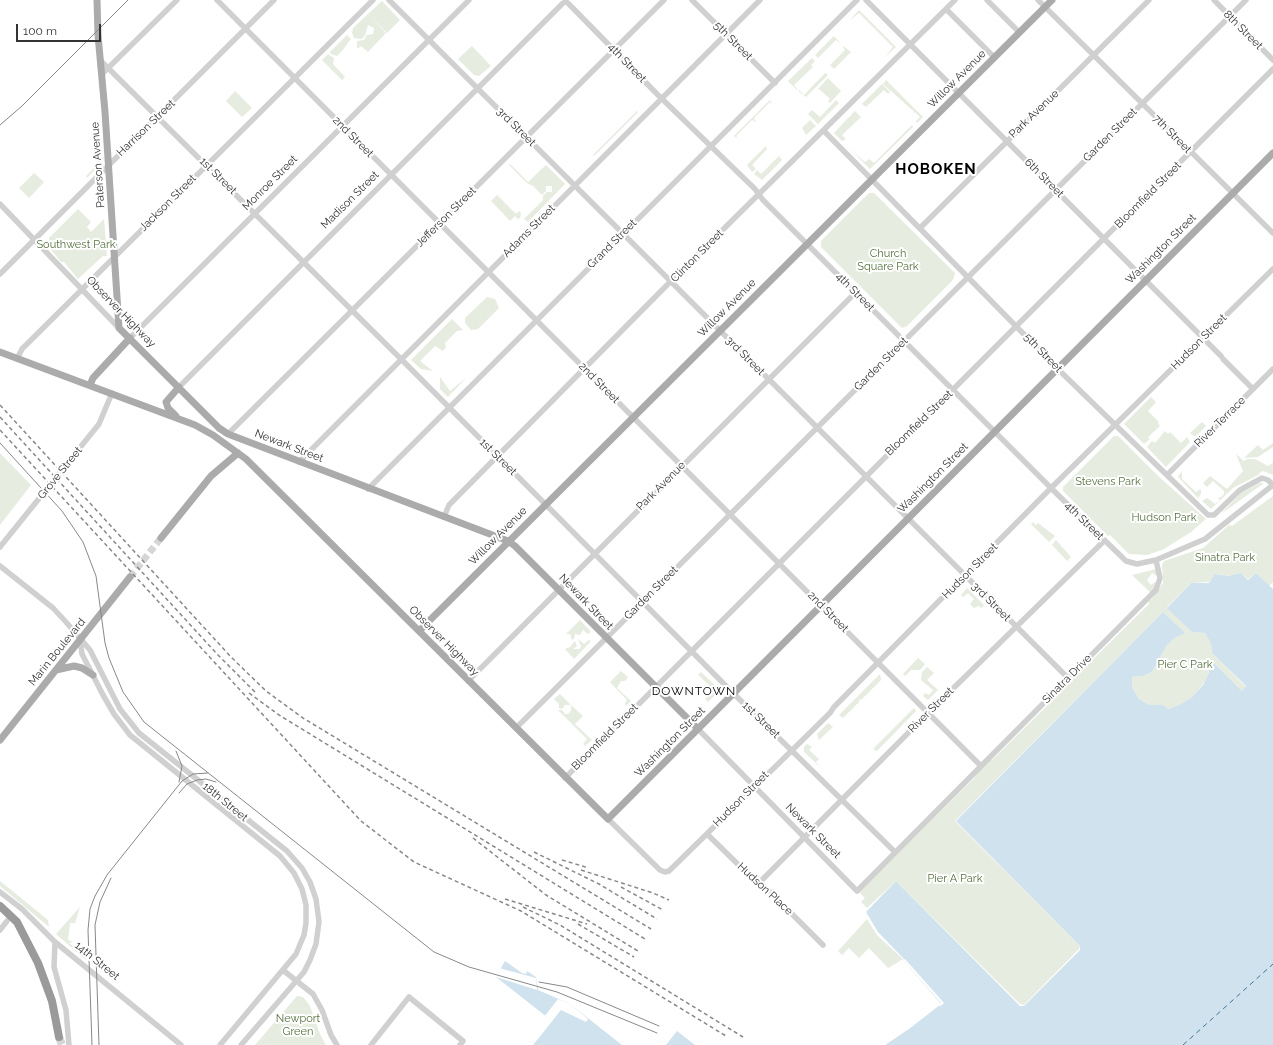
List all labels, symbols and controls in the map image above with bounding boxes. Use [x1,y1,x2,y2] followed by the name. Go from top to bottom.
[1221,8,1265,52] street label: 8th Street
[18,16,103,42] scale bar
[711,19,755,63] street label: 5th Street
[23,24,57,38] text: 100 m
[605,41,649,85] street label: 4th Street
[925,47,989,111] street label: Willow Avenue
[1006,87,1062,141] street label: Park Avenue
[114,97,178,159] street label: Harrison Street
[494,105,538,149] street label: 3rd Street
[1080,105,1140,165] street label: Garden Street
[1150,112,1194,156] street label: 7th Street
[330,114,376,160] street label: 2nd Street
[88,121,108,209] street label: Paterson Avenue
[240,153,300,213] street label: Monroe Street
[197,155,239,197] street label: 1st Street
[1022,156,1066,200] street label: 6th Street
[1112,159,1184,231] street label: Bloomfield Street
[895,160,977,178] district label: HOBOKEN
[318,168,382,232] street label: Madison Street
[137,172,199,234] street label: Jackson Street
[413,184,479,250] street label: Jefferson Street
[500,202,558,260] street label: Adams Street
[1123,211,1199,287] street label: Washington Street
[585,217,639,271] street label: Grand Street
[668,227,726,285] street label: Clinton Street
[36,238,116,252] park label: Southwest Park
[857,247,919,273] park label: Church Square Park
[833,270,877,314] street label: 4th Street
[84,274,158,350] street label: Observer Highway
[695,276,759,340] street label: Willow Avenue
[1169,312,1229,372] street label: Hudson Street
[1021,331,1065,375] street label: 5th Street
[723,334,767,378] street label: 3rd Street
[851,334,911,394] street label: Garden Street
[576,360,622,406] street label: 2nd Street
[883,387,955,459] street label: Bloomfield Street
[1192,394,1248,450] street label: River Terrace
[253,427,325,465] street label: Newark Street
[477,436,519,478] street label: 1st Street
[895,440,971,516] street label: Washington Street
[35,444,85,502] street label: Grove Street
[634,459,688,513] street label: Park Avenue
[1075,475,1141,489] park label: Stevens Park
[1062,499,1106,543] street label: 4th Street
[466,504,530,568] street label: Willow Avenue
[1131,511,1197,525] park label: Hudson Park
[940,541,1000,601] street label: Hudson Street
[1195,551,1255,565] park label: Sinatra Park
[621,563,681,623] street label: Garden Street
[556,571,616,633] street label: Newark Street
[969,580,1013,624] street label: 3rd Street
[805,589,851,635] street label: 2nd Street
[406,603,482,679] street label: Observer Highway
[26,616,88,688] street label: Marin Boulevard
[1040,652,1094,706] street label: Sinatra Drive
[1157,658,1213,672] park label: Pier C Park
[652,684,736,698] district label: DOWNTOWN
[906,685,956,735] street label: River Street
[740,699,782,741] street label: 1st Street
[569,701,641,773] street label: Bloomfield Street
[632,704,708,780] street label: Washington Street
[711,769,771,829] street label: Hudson Street
[200,780,250,824] street label: 18th Street
[783,801,843,861] street label: Newark Street
[735,860,795,918] street label: Hudson Place
[927,872,983,886] park label: Pier A Park
[72,939,122,983] street label: 14th Street
[276,1012,320,1038] park label: Newport Green

